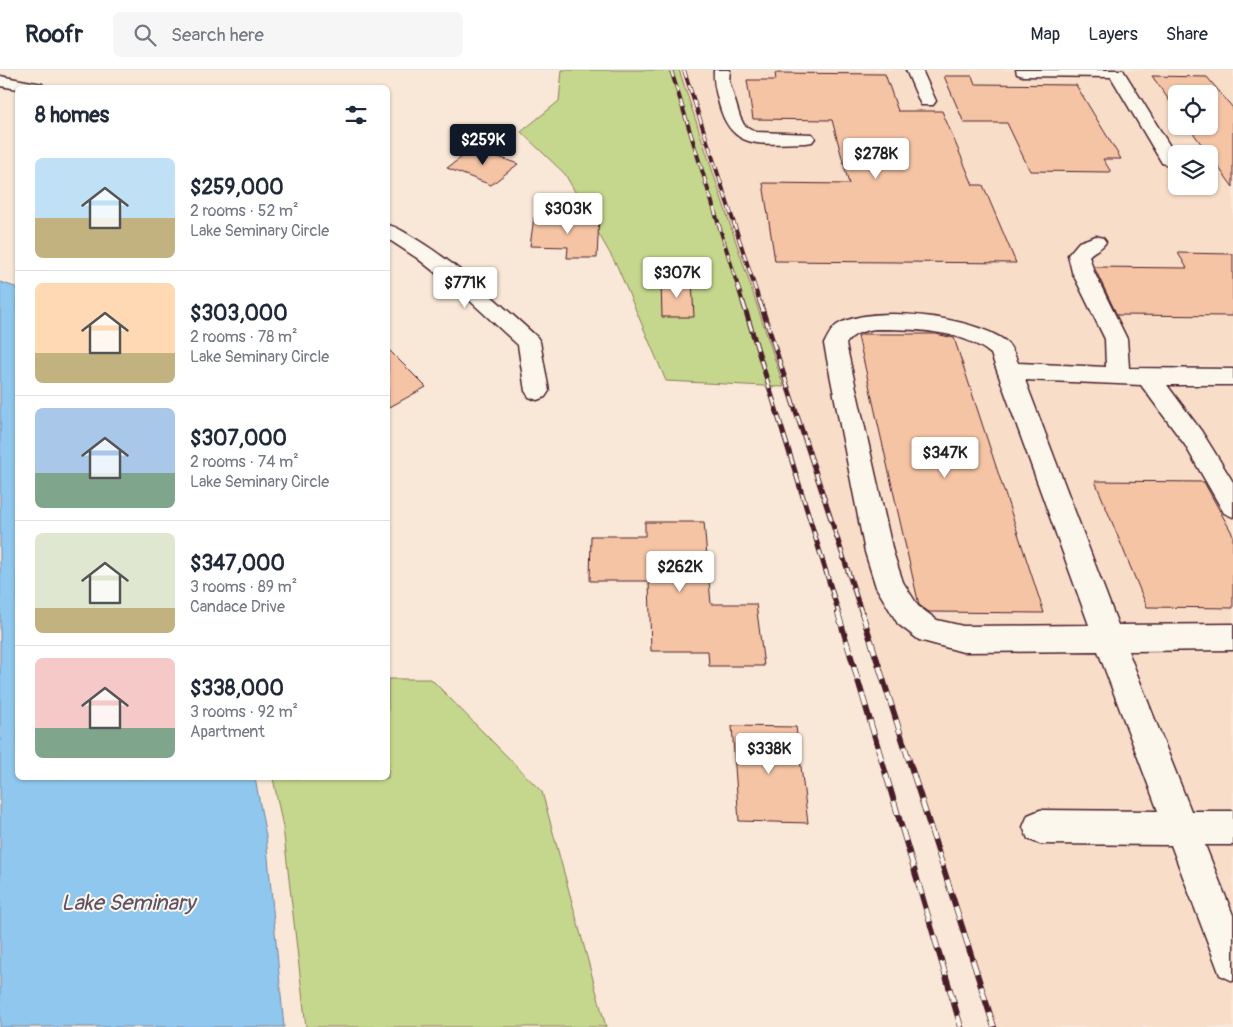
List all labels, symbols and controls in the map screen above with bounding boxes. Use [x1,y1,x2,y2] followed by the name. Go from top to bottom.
[113,12,463,57] search box
[25,20,83,49] text: Roofr
[131,21,159,49] icon: search
[171,23,264,47] text: Search here
[1031,23,1060,46] text: Map
[1088,23,1138,46] text: Layers
[1166,23,1208,46] text: Share
[1168,85,1218,195] map controls
[1168,85,1218,135] button: locate
[342,101,370,129] icon: filters
[35,102,109,129] text: 8 homes
[448,124,518,166] pin: $259K
[461,130,505,150] text: $259K
[841,138,911,180] pin: $278K
[854,144,898,164] text: $278K
[1168,145,1218,195] button: layers
[190,174,284,201] text: $259,000
[75,178,135,238] icon: home
[533,192,603,235] pin: $303K
[544,199,592,219] text: $303K
[190,201,299,221] text: 2 rooms · 52 m²
[190,221,329,241] text: Lake Seminary Circle
[642,256,712,299] pin: $307K
[654,263,700,283] text: $307K
[430,266,500,309] pin: $771K
[444,273,486,293] text: $771K
[190,300,288,327] text: $303,000
[75,303,135,363] icon: home
[190,327,297,347] text: 2 rooms · 78 m²
[190,347,329,367] text: Lake Seminary Circle
[190,425,287,452] text: $307,000
[75,428,135,488] icon: home
[910,436,980,479] pin: $347K
[923,443,968,463] text: $347K
[190,452,299,472] text: 2 rooms · 74 m²
[190,472,329,492] text: Lake Seminary Circle
[190,550,285,577] text: $347,000
[645,550,715,593] pin: $262K
[75,553,135,613] icon: home
[657,557,703,577] text: $262K
[190,577,297,597] text: 3 rooms · 89 m²
[190,597,285,617] text: Candace Drive
[190,675,284,702] text: $338,000
[75,678,135,738] icon: home
[190,702,298,722] text: 3 rooms · 92 m²
[190,722,265,742] text: Apartment
[734,732,804,775] pin: $338K
[747,739,791,759] text: $338K
[61,889,198,917] water label: Lake Seminary

